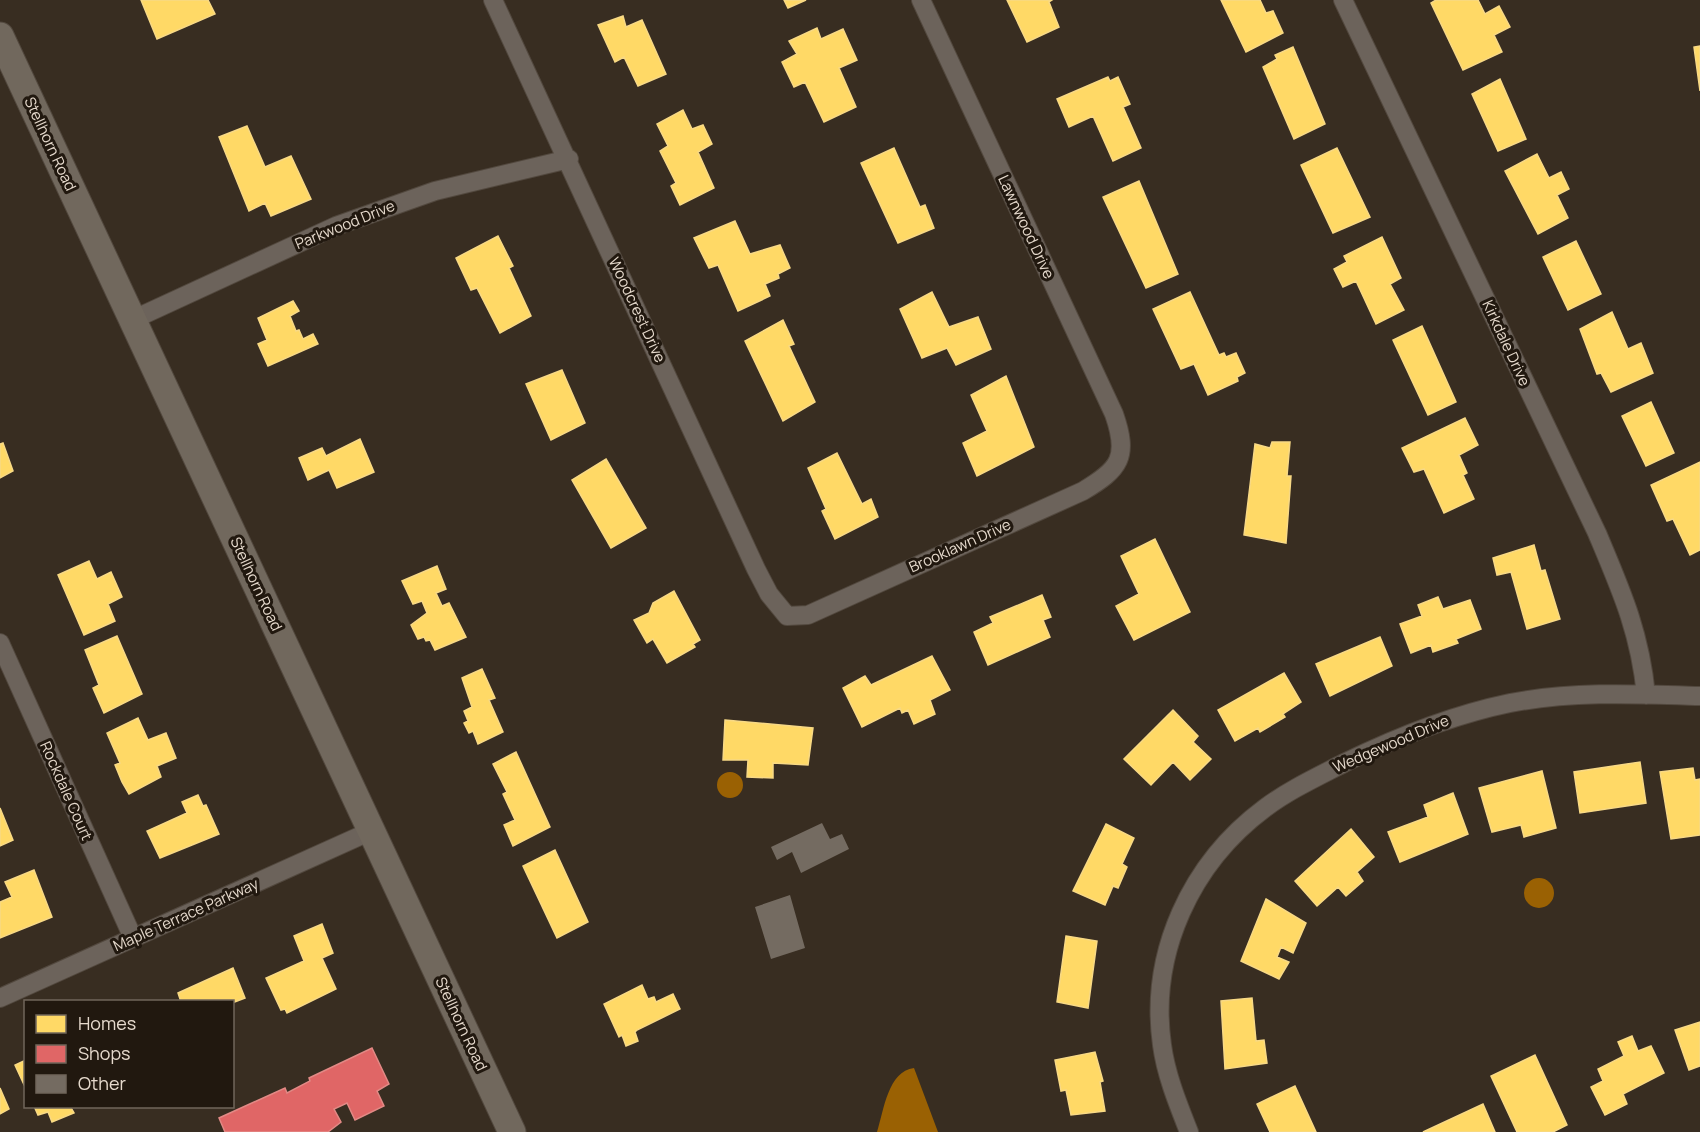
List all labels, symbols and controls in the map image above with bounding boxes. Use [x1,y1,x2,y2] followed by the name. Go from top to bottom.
[20,93,81,194] street label: Stellhorn Road
[993,172,1060,282] street label: Lawnwood Drive
[292,195,398,254] street label: Parkwood Drive
[604,254,671,366] street label: Woodcrest Drive
[1477,296,1536,389] street label: Kirkdale Drive
[905,514,1014,577] street label: Brooklawn Drive
[226,533,287,634] street label: Stellhorn Road
[1330,710,1452,777] street label: Wedgewood Drive
[35,738,98,844] street label: Rockdale Court
[110,873,262,956] street label: Maple Terrace Parkway
[431,973,492,1074] street label: Stellhorn Road
[24,1000,234,1108] legend
[78,1011,136,1035] text: Homes
[78,1041,130,1065] text: Shops
[78,1071,126,1095] text: Other

